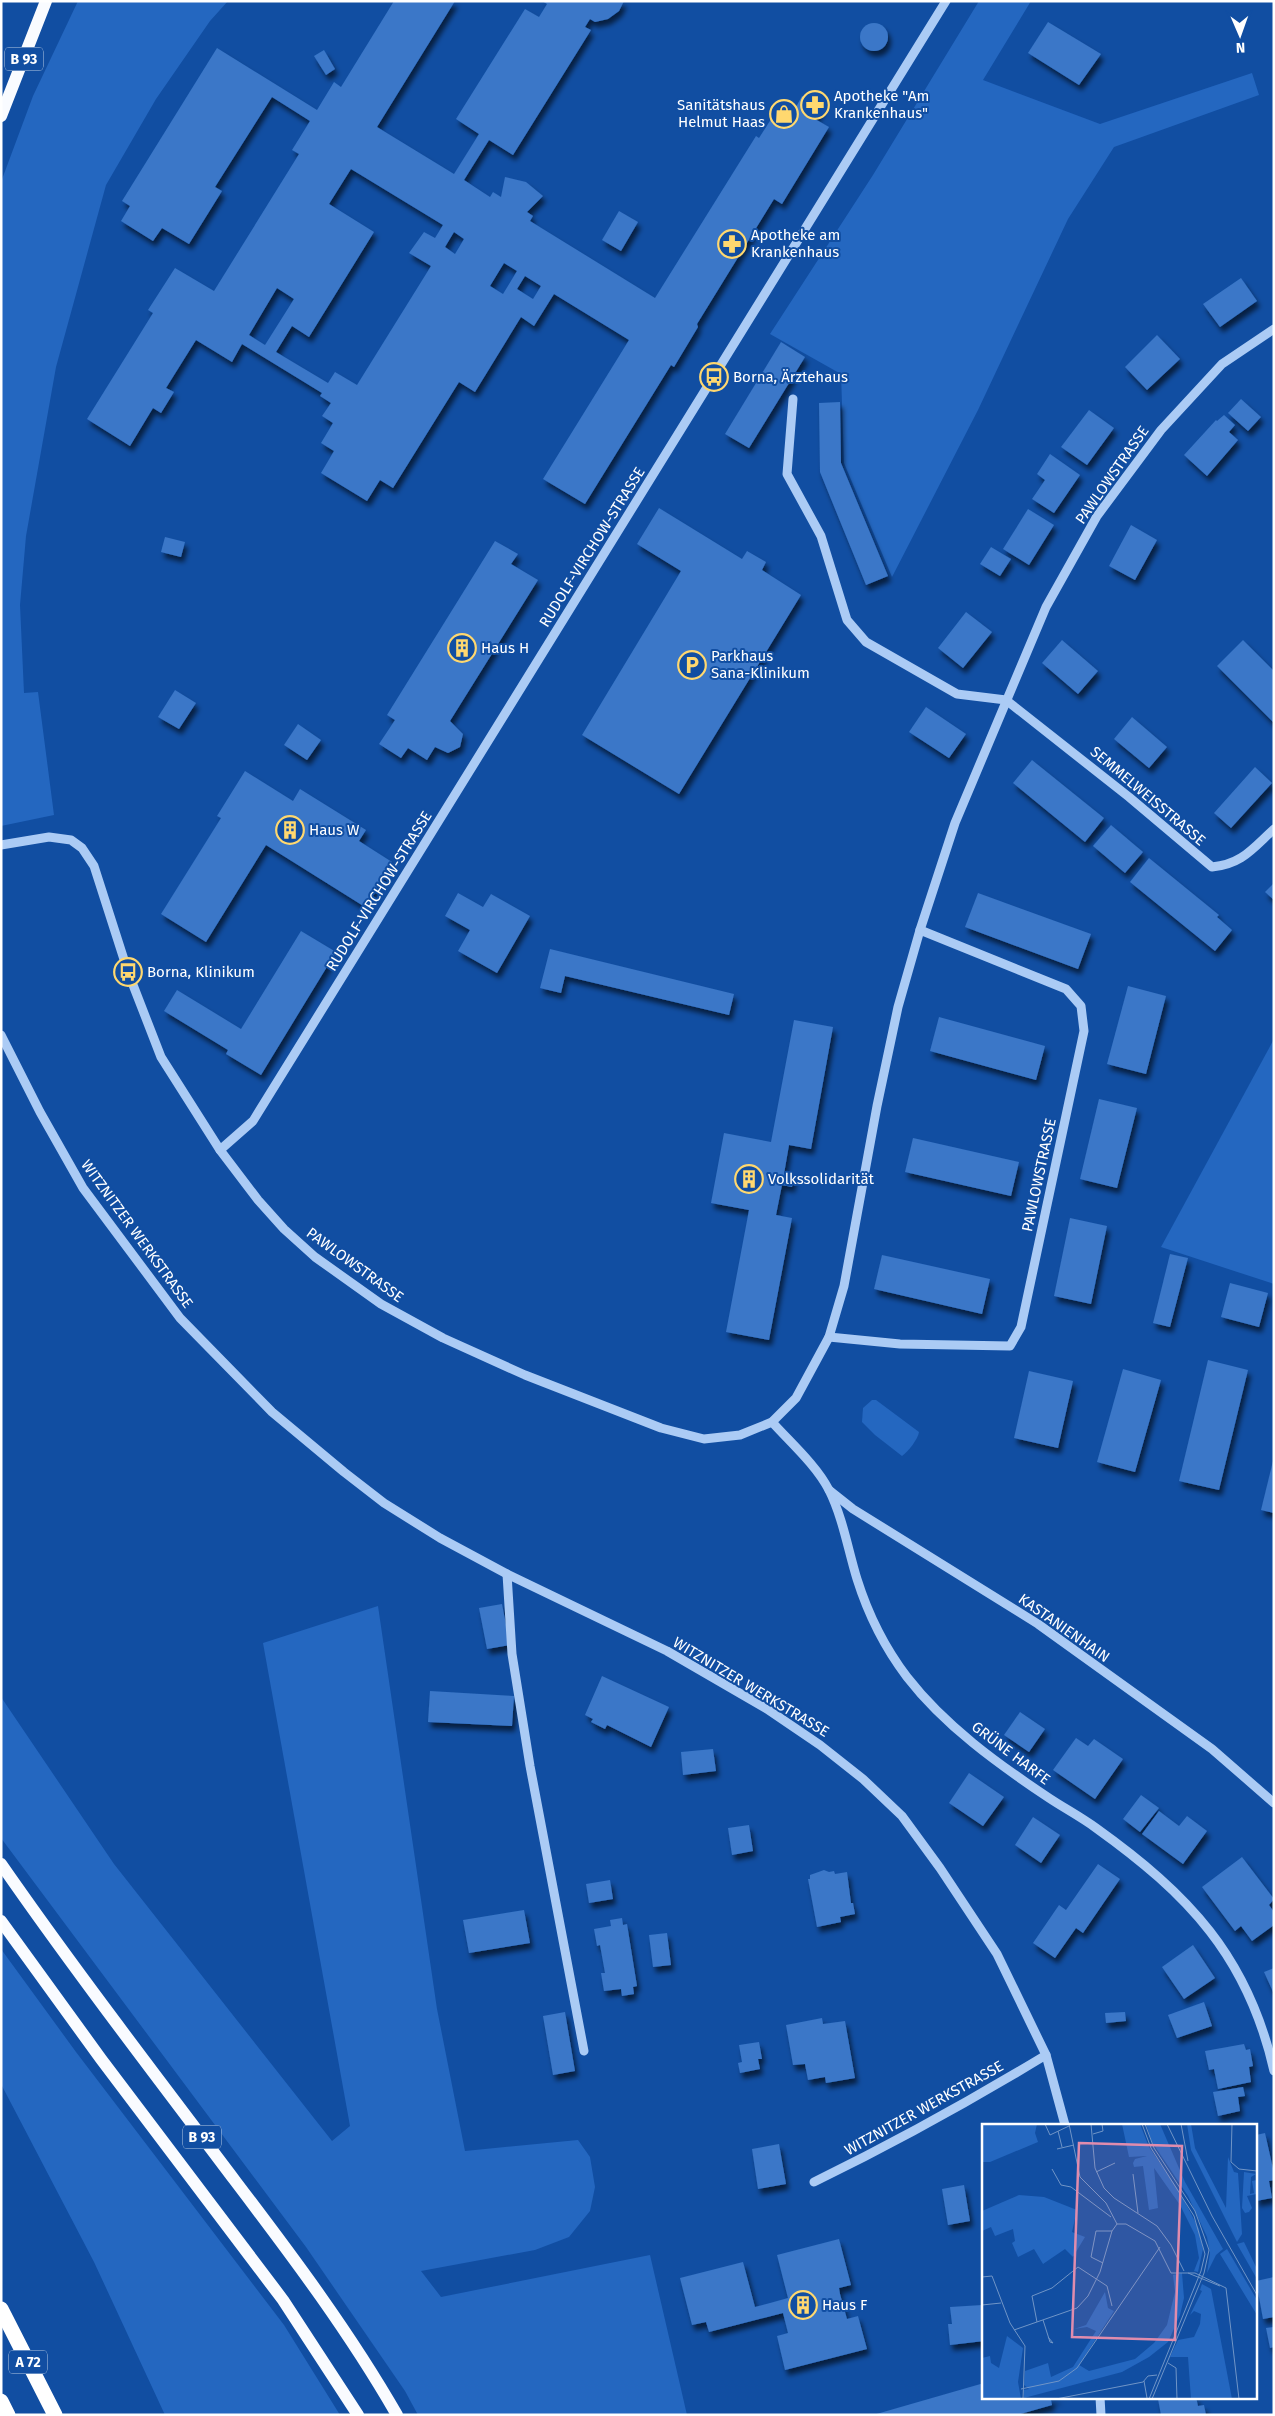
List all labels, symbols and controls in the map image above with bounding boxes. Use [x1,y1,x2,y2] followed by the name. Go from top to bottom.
[1215,10,1265,60] north arrow
[1235,39,1245,56] text: N
[5,48,43,70] road number: B 93
[834,87,929,122] place label: Apotheke "Am Krankenhaus"
[800,90,830,120] pharmacy icon: Apotheke "Am Krankenhaus"
[677,96,765,131] place label: Sanitätshaus Helmut Haas
[769,99,799,129] shop icon: Sanitätshaus Helmut Haas
[751,226,840,261] place label: Apotheke am Krankenhaus
[717,229,747,259] pharmacy icon: Apotheke am Krankenhaus
[699,362,729,392] bus stop icon: Borna, Ärztehaus
[733,368,848,386] place label: Borna, Ärztehaus
[1071,422,1153,528] street label: PAWLOWSTRASSE
[535,464,649,630] street label: RUDOLF-VIRCHOW-STRASSE
[447,633,477,663] building icon: Haus H
[481,639,529,657] place label: Haus H
[711,647,810,682] place label: Parkhaus Sana-Klinikum
[677,650,707,680] parking icon: Parkhaus Sana-Klinikum
[1087,743,1209,849] street label: SEMMELWEISSTRASSE
[322,808,436,974] street label: RUDOLF-VIRCHOW-STRASSE
[275,815,305,845] building icon: Haus W
[309,821,360,839] place label: Haus W
[113,957,143,987] bus stop icon: Borna, Klinikum
[147,963,255,981] place label: Borna, Klinikum
[1018,1117,1060,1233] street label: PAWLOWSTRASSE
[77,1156,197,1312] street label: WITZNITZER WERKSTRASSE
[734,1164,764,1194] building icon: Volkssolidarität
[768,1170,875,1188] place label: Volkssolidarität
[303,1224,407,1306] street label: PAWLOWSTRASSE
[1015,1590,1113,1666] street label: KASTANIENHAIN
[670,1633,832,1741] street label: WITZNITZER WERKSTRASSE
[968,1718,1054,1788] street label: GRÜNE HARFE
[841,2057,1007,2159] street label: WITZNITZER WERKSTRASSE
[982,2124,1258,2398] inset map
[183,2126,221,2148] road number: B 93
[788,2290,818,2320] building icon: Haus F
[822,2296,867,2314] place label: Haus F
[9,2350,47,2374] road number: A 72

